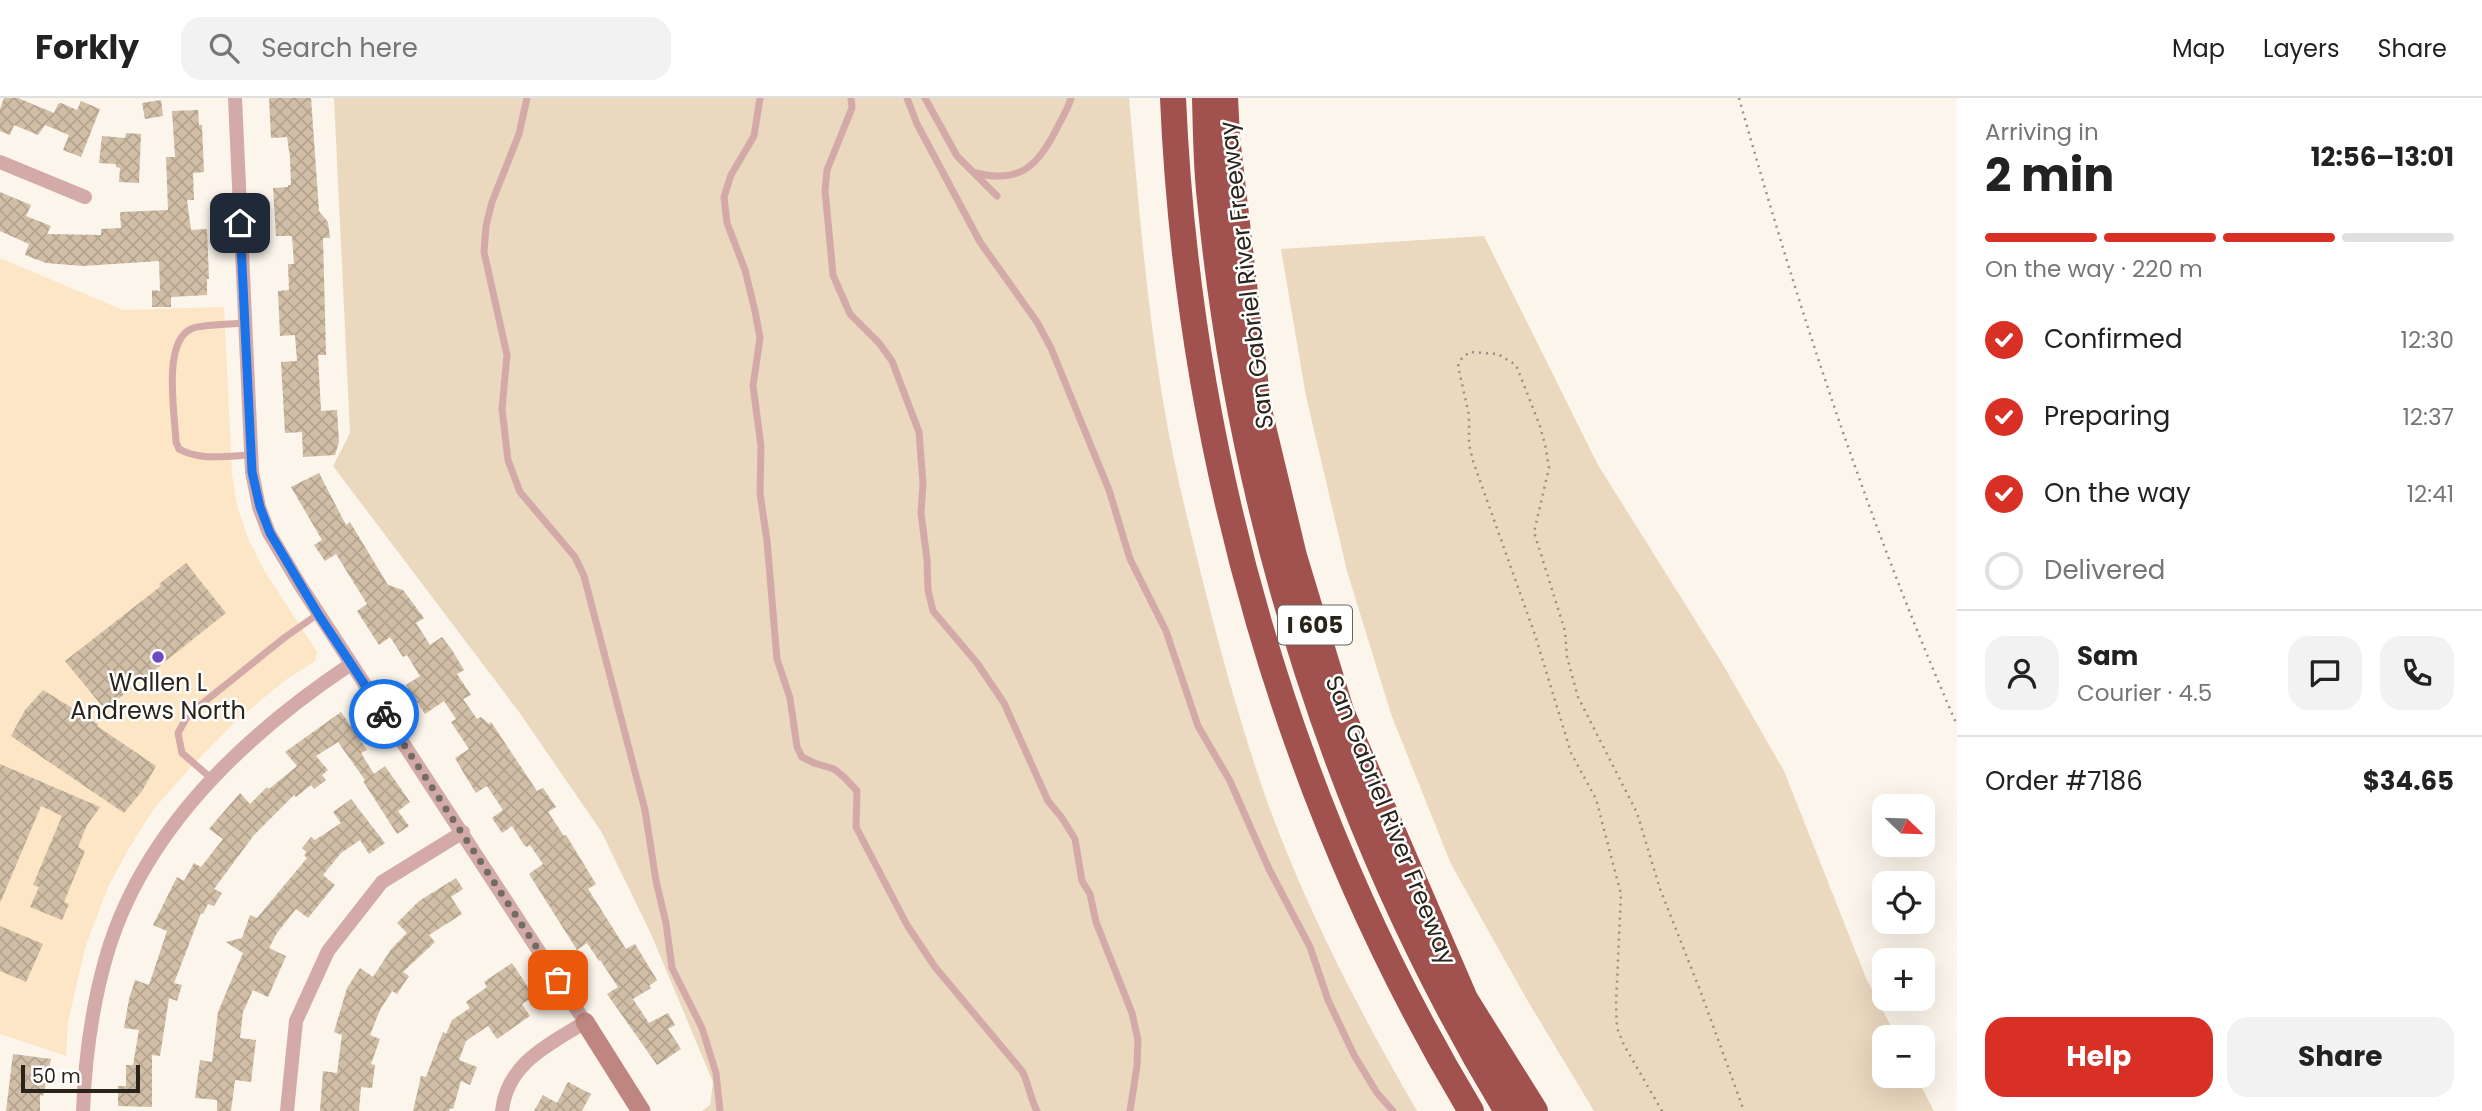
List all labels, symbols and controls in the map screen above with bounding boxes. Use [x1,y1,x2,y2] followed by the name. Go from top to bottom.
[181,17,671,80] search box
[35,24,139,71] text: Forkly
[205,29,243,67] icon: search
[261,30,418,66] text: Search here
[2172,32,2225,65] text: Map
[2263,32,2339,65] text: Layers
[2377,32,2447,65] text: Share
[1985,116,2099,148] text: Arriving in
[1211,119,1281,431] street label: San Gabriel River Freeway
[2311,139,2454,175] text: 12:56–13:01
[1985,143,2114,207] text: 2 min
[210,193,270,253] pin
[221,204,259,242] icon: home
[1985,253,2203,285] text: On the way · 220 m
[1985,321,2023,359] icon: check
[2044,321,2182,357] text: Confirmed
[2401,324,2454,356] text: 12:30
[1985,398,2023,436] icon: check
[2044,398,2170,434] text: Preparing
[2402,401,2454,433] text: 12:37
[1985,475,2023,513] icon: check
[2044,475,2191,511] text: On the way
[2407,478,2454,510] text: 12:41
[2044,552,2165,588] text: Delivered
[1278,606,1352,645] road number: I 605
[1985,636,2059,710] button: person
[2288,636,2362,710] button: chat
[2380,636,2454,710] button: phone
[2077,638,2138,674] text: Sam
[150,649,166,665] marker: Wallen L Andrews North
[70,666,246,727] place label: Wallen L Andrews North
[1318,670,1464,970] street label: San Gabriel River Freeway
[2077,677,2212,709] text: Courier · 4.5
[349,679,419,749] courier
[365,695,403,733] icon: bike
[1985,763,2143,799] text: Order #7186
[2363,763,2454,799] text: $34.65
[1872,794,1936,858] north arrow
[1872,794,1935,1088] map controls
[1872,871,1935,934] button: locate
[1872,948,1935,1011] button: +
[528,950,588,1010] pin
[539,961,577,999] icon: bag
[1985,1017,2213,1097] button: Help
[2227,1017,2454,1097] button: Share
[1872,1025,1935,1088] button: −
[21,1062,140,1094] scale bar
[32,1063,81,1090] text: 50 m

